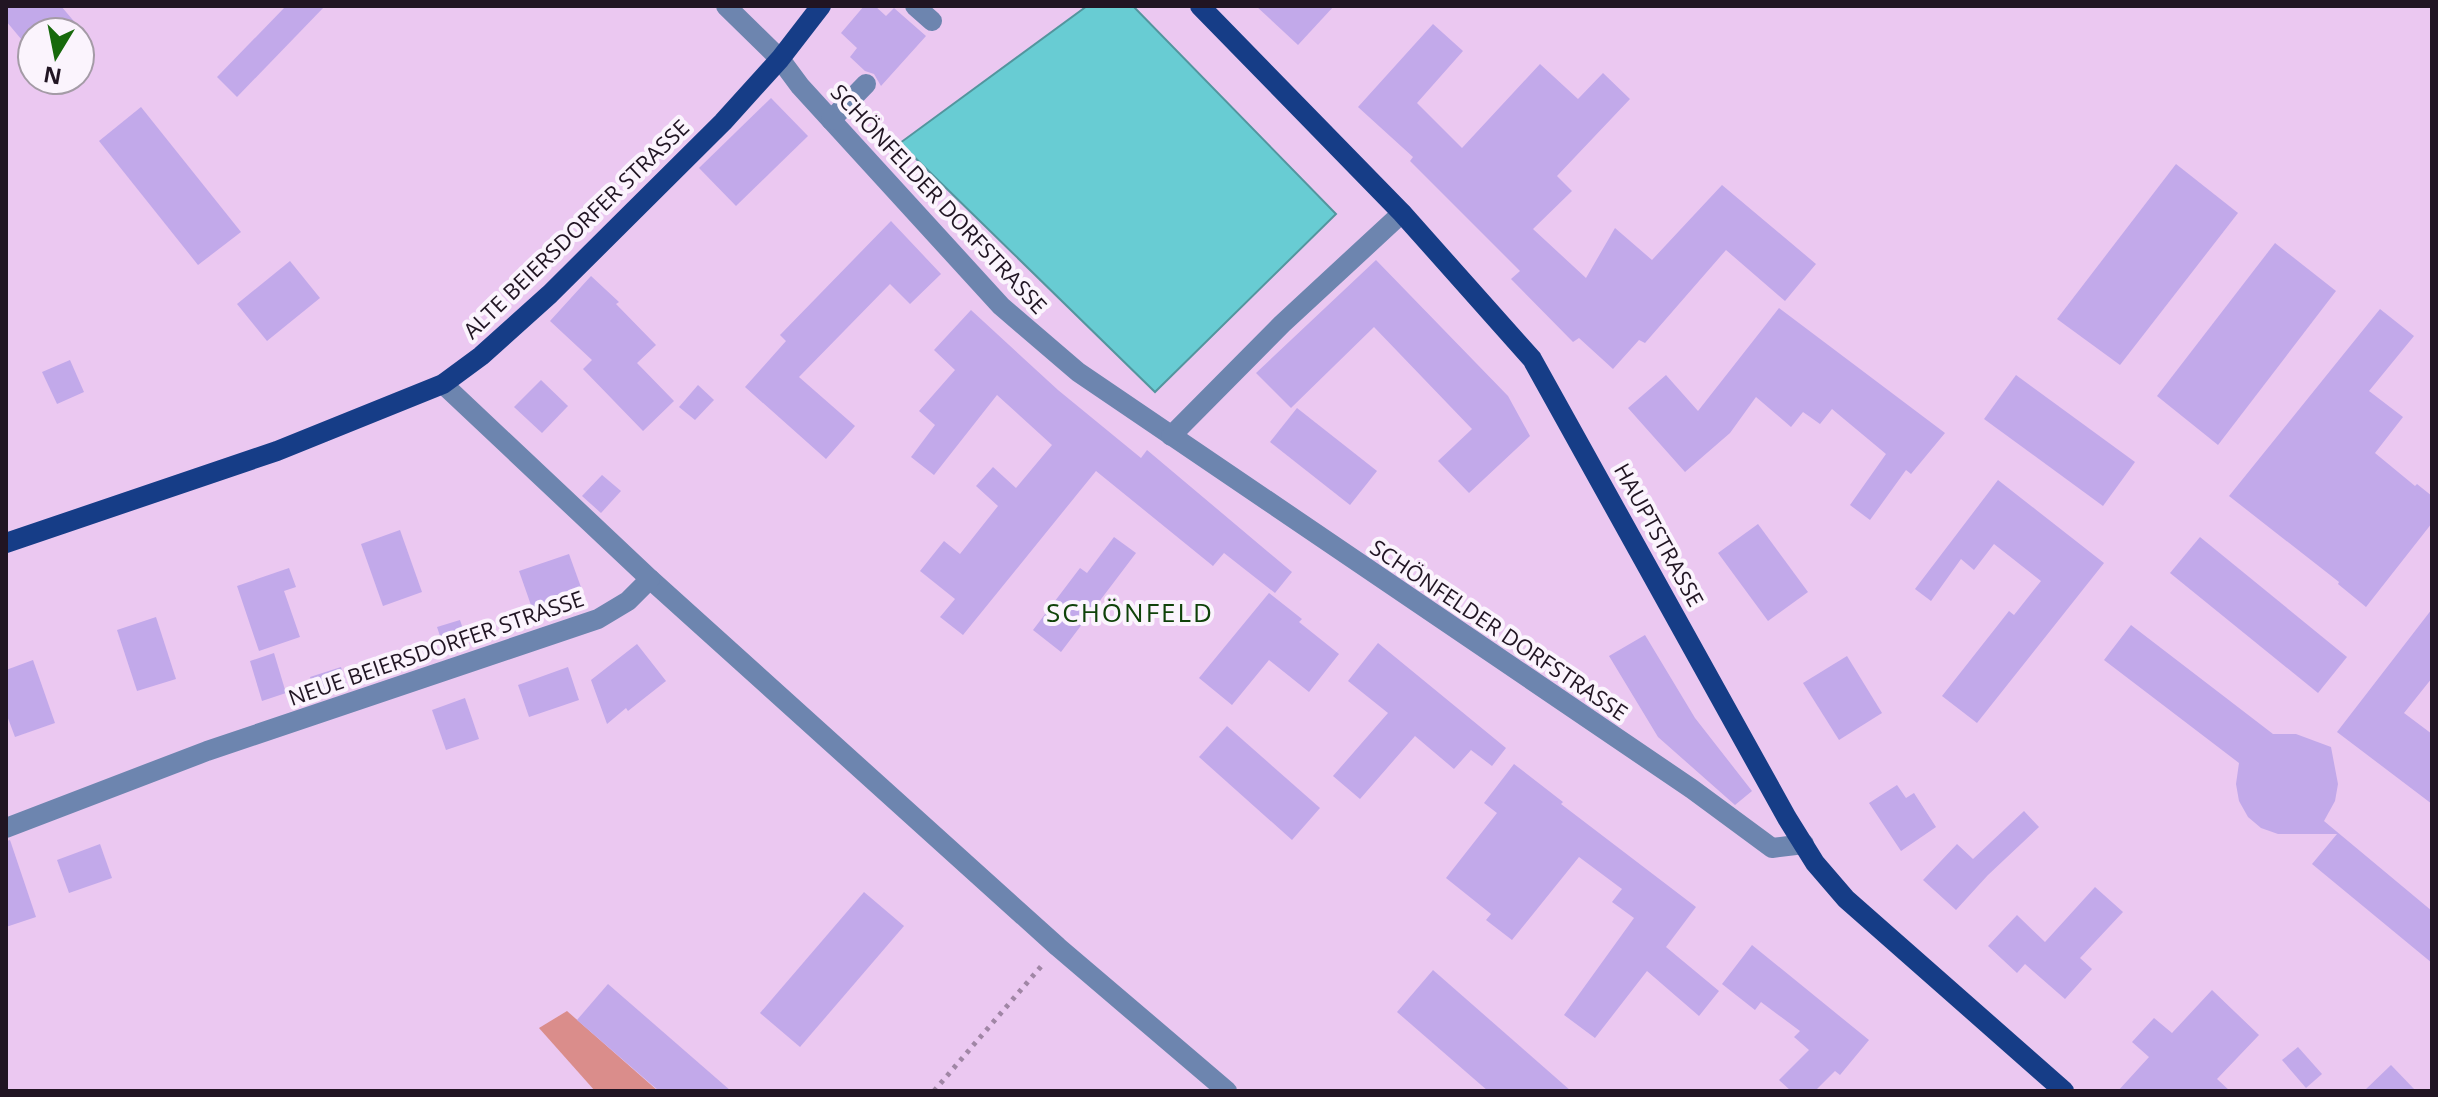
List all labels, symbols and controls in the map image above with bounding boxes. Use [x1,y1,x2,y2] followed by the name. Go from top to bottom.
[16,16,96,96] north arrow
[41,60,64,93] text: N
[825,77,1054,320] street label: SCHÖNFELDER DORFSTRASSE
[456,112,695,344] street label: ALTE BEIERSDORFER STRASSE
[1608,457,1712,612] street label: HAUPTSTRASSE
[1365,532,1634,727] street label: SCHÖNFELDER DORFSTRASSE
[284,582,587,712] street label: NEUE BEIERSDORFER STRASSE
[1046,594,1214,630] district label: SCHÖNFELD

